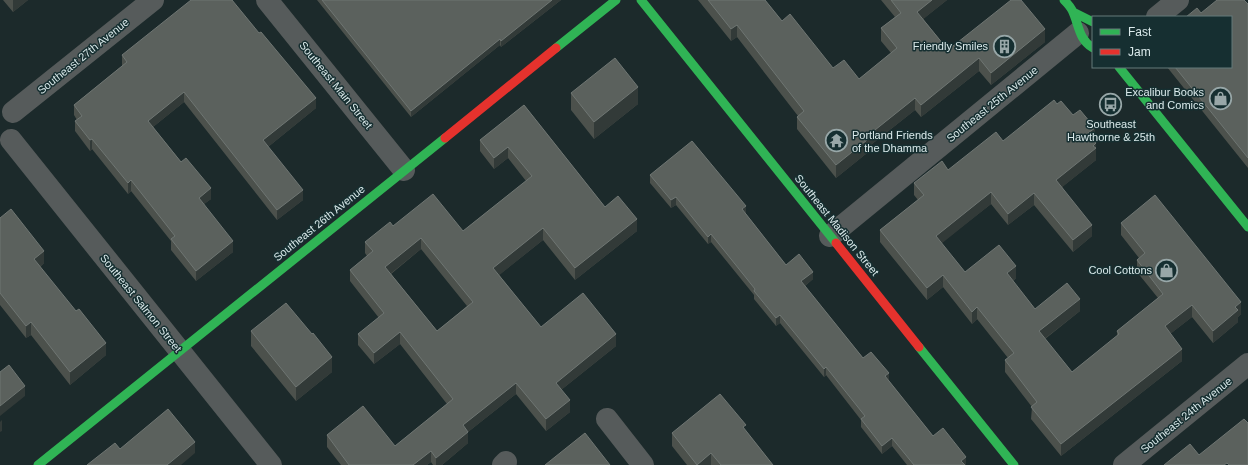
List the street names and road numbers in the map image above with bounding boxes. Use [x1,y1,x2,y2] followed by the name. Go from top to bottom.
[35,16,131,96] street label: Southeast 27th Avenue
[297,39,375,131] street label: Southeast Main Street
[944,64,1040,144] street label: Southeast 25th Avenue
[793,172,881,278] street label: Southeast Madison Street
[271,183,367,263] street label: Southeast 26th Avenue
[98,252,184,354] street label: Southeast Salmon Street
[1138,375,1234,455] street label: Southeast 24th Avenue

